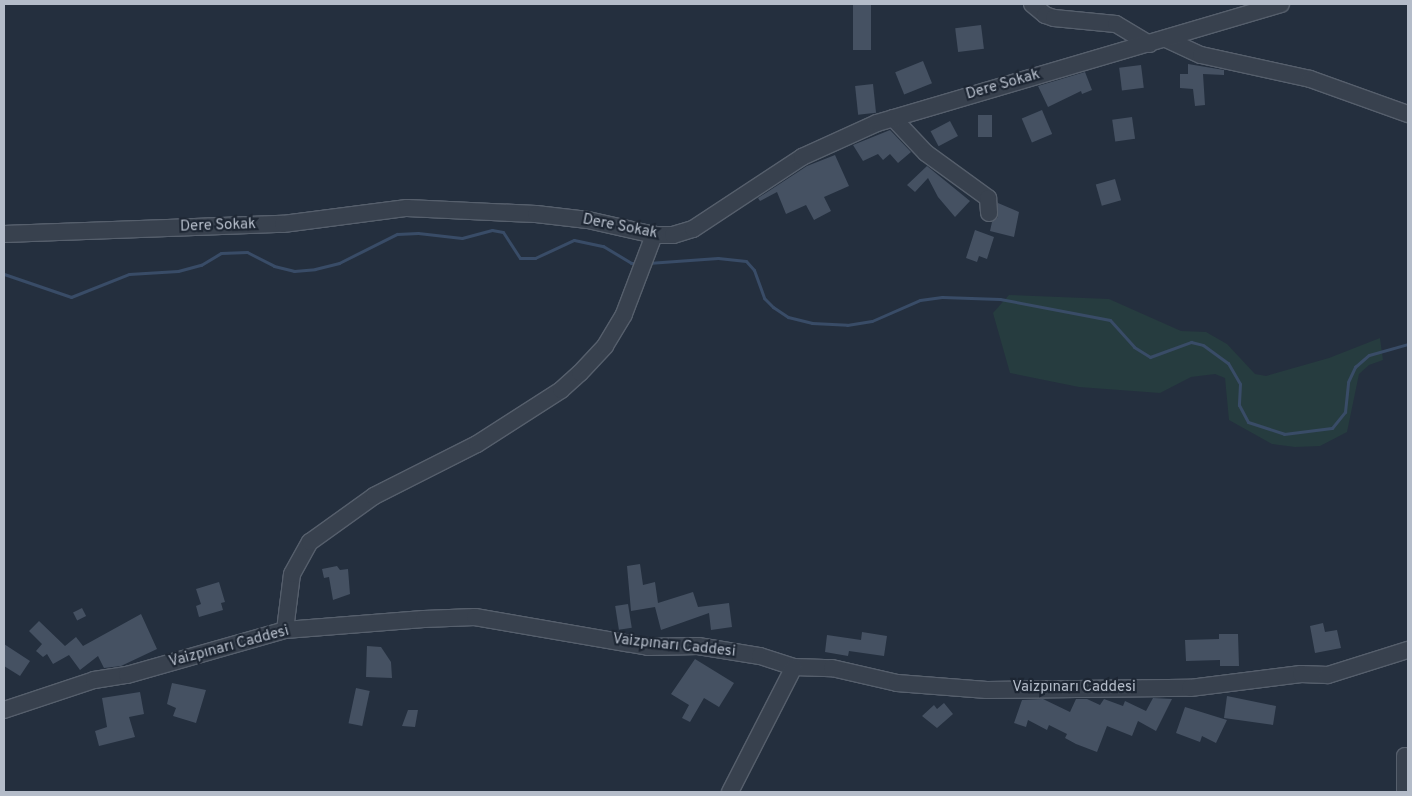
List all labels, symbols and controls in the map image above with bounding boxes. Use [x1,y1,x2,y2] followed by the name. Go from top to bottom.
[964,66,1042,104] street label: Dere Sokak
[581,211,659,243] street label: Dere Sokak
[180,216,256,236] street label: Dere Sokak
[167,622,291,672] street label: Vaizpınarı Caddesi
[612,631,736,661] street label: Vaizpınarı Caddesi
[1012,679,1136,697] street label: Vaizpınarı Caddesi

